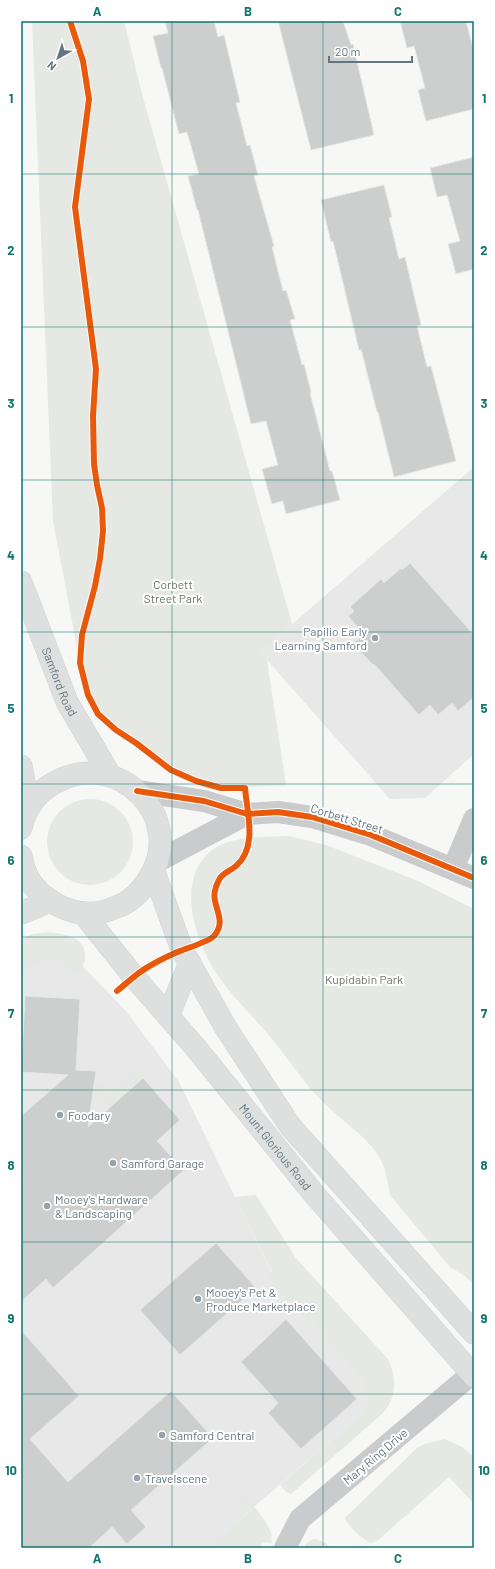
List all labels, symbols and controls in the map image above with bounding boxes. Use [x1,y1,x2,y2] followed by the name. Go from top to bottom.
[93,3,102,19] text: A
[244,3,252,19] text: B
[394,3,402,19] text: C
[38,38,78,78] north arrow
[329,38,412,64] scale bar
[335,44,361,58] text: 20 m
[44,59,58,74] text: N
[9,90,13,106] text: 1
[482,90,486,106] text: 1
[7,242,15,258] text: 2
[480,242,488,258] text: 2
[7,395,15,411] text: 3
[480,395,488,411] text: 3
[7,547,15,563] text: 4
[480,547,488,563] text: 4
[144,577,202,605] park label: Corbett Street Park
[274,624,367,652] place label: Papilio Early Learning Samford
[370,633,380,643] marker: Papilio Early Learning Samford
[40,645,81,719] street label: Samford Road
[7,700,15,716] text: 5
[480,700,488,716] text: 5
[309,800,385,836] street label: Corbett Street
[8,852,15,868] text: 6
[481,852,488,868] text: 6
[325,972,403,986] park label: Kupidabin Park
[8,1005,15,1021] text: 7
[481,1005,488,1021] text: 7
[237,1101,315,1193] street label: Mount Glorious Road
[68,1108,111,1122] place label: Foodary
[55,1110,65,1120] marker: Foodary
[121,1156,204,1170] place label: Samford Garage
[7,1157,15,1173] text: 8
[480,1157,488,1173] text: 8
[108,1158,118,1168] marker: Samford Garage
[55,1192,148,1220] place label: Mooey's Hardware & Landscaping
[42,1201,52,1211] marker: Mooey's Hardware & Landscaping
[206,1285,316,1313] place label: Mooey's Pet & Produce Marketplace
[193,1294,203,1304] marker: Mooey's Pet & Produce Marketplace
[8,1310,15,1326] text: 9
[481,1310,488,1326] text: 9
[340,1425,410,1487] street label: Mary Ring Drive
[170,1428,254,1442] place label: Samford Central
[157,1430,167,1440] marker: Samford Central
[5,1462,17,1478] text: 10
[478,1462,490,1478] text: 10
[145,1471,207,1485] place label: Travelscene
[132,1473,142,1483] marker: Travelscene
[93,1550,102,1566] text: A
[244,1550,252,1566] text: B
[394,1550,402,1566] text: C

